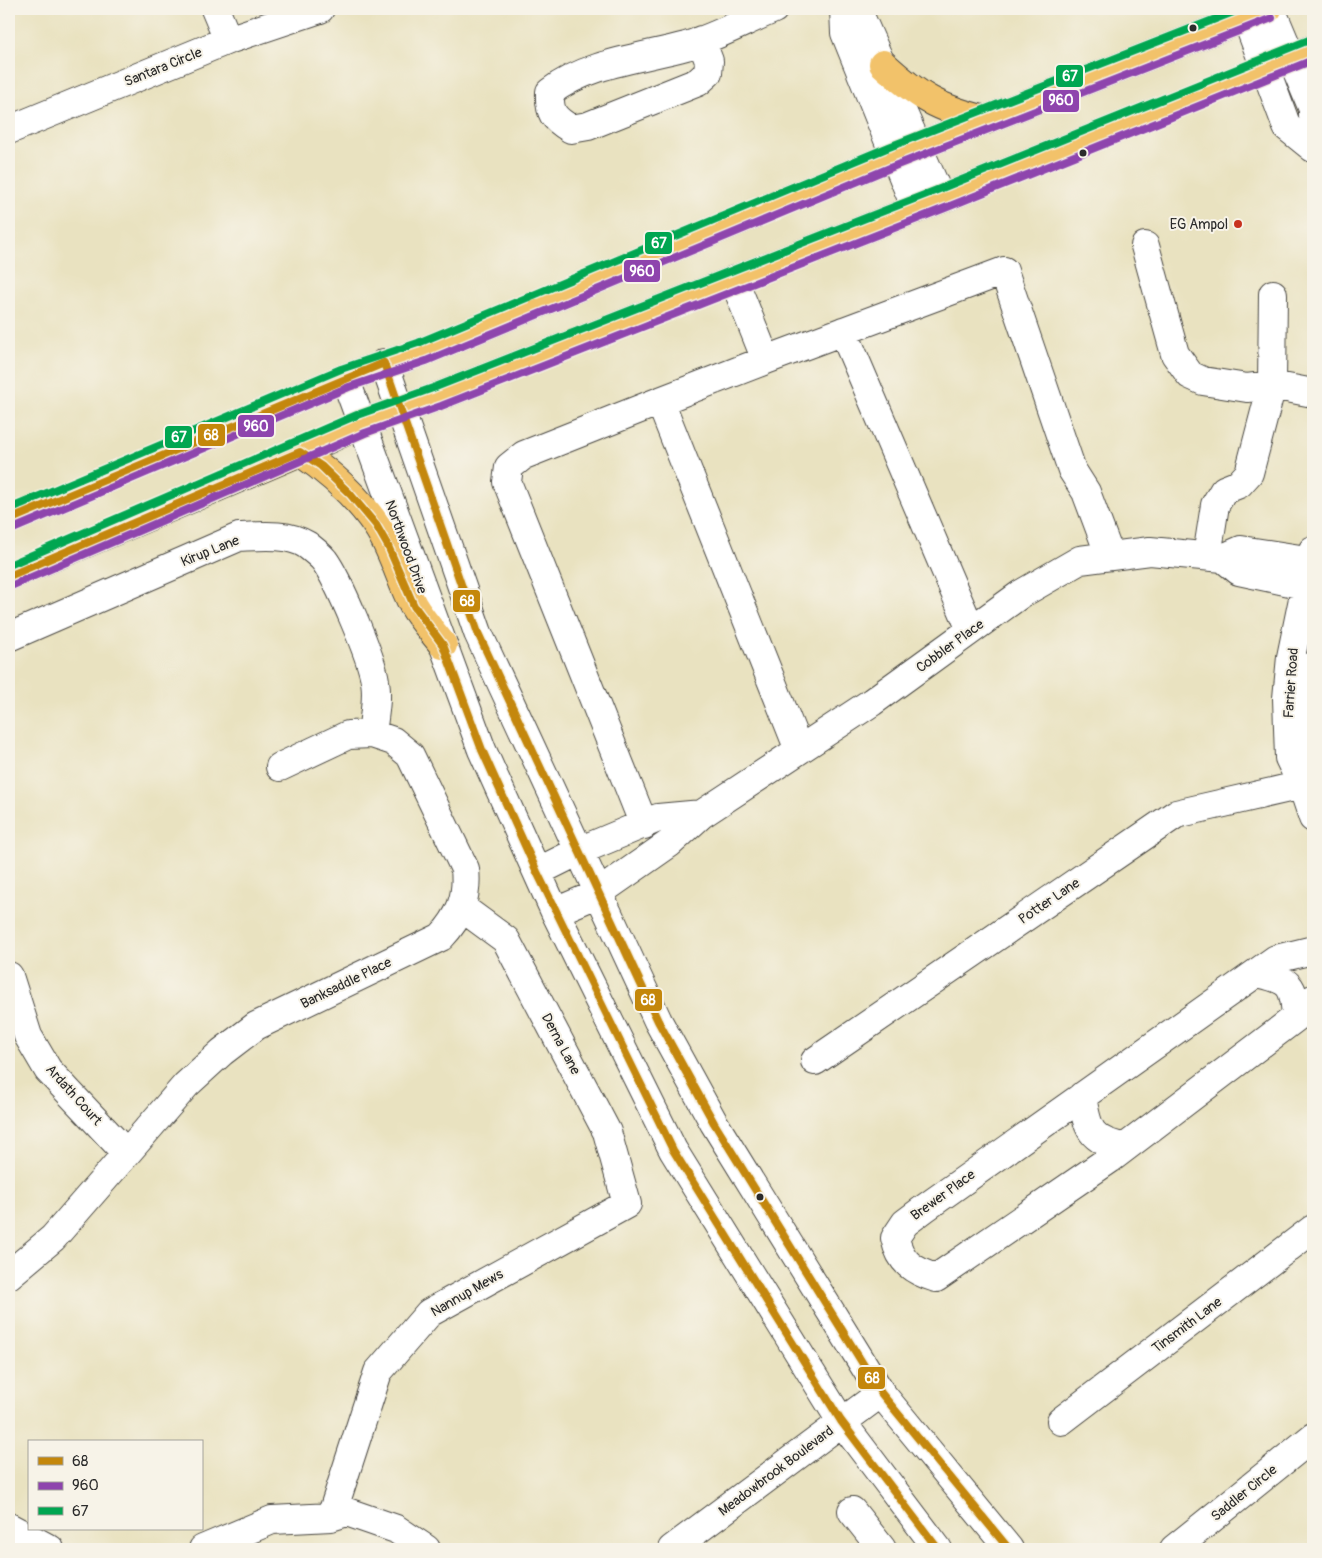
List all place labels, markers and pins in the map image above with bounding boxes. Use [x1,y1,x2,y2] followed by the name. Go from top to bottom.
[1188,23,1198,33] unlabelled marker
[1078,148,1088,158] unlabelled marker
[1170,216,1228,233] place label: EG Ampol
[1232,218,1244,230] marker: EG Ampol
[755,1192,765,1202] unlabelled marker

